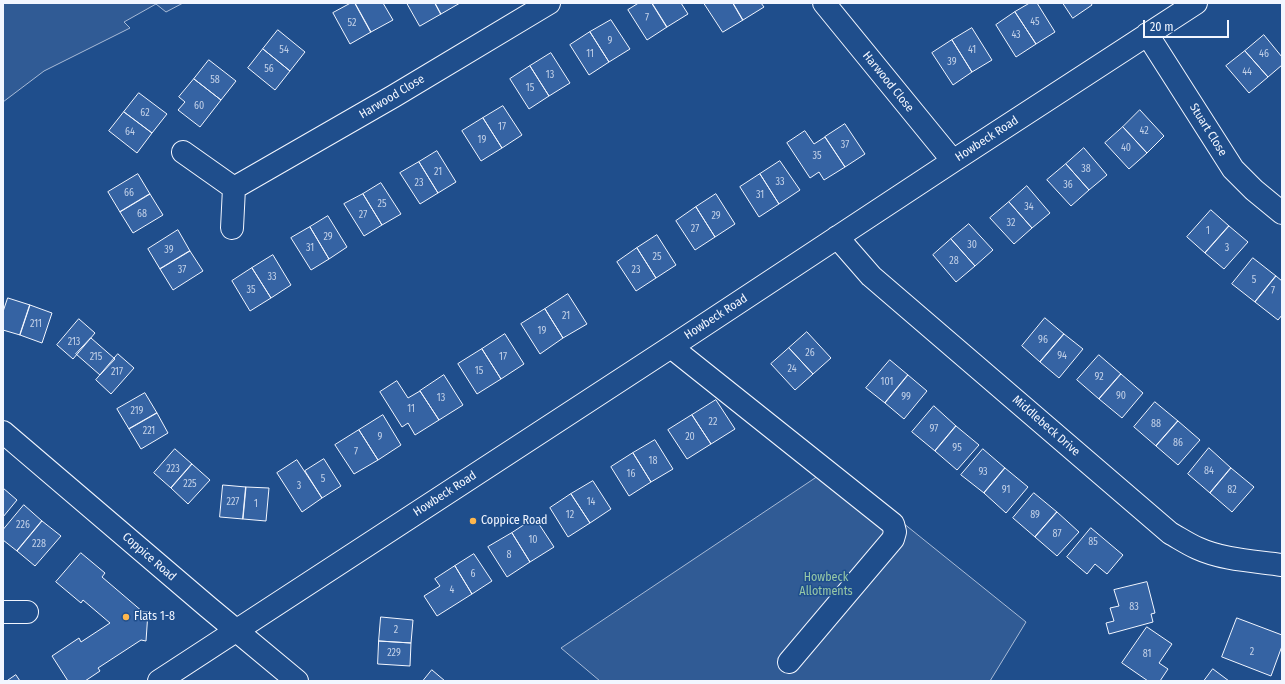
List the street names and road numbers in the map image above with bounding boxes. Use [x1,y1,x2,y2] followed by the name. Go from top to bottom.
[859,49,917,115] street label: Harwood Close
[357,72,427,122] street label: Harwood Close
[1186,101,1230,159] street label: Stuart Close
[953,113,1021,165] street label: Howbeck Road
[682,291,750,343] street label: Howbeck Road
[1009,393,1083,459] street label: Middlebeck Drive
[411,468,479,520] street label: Howbeck Road
[119,530,179,584] street label: Coppice Road

